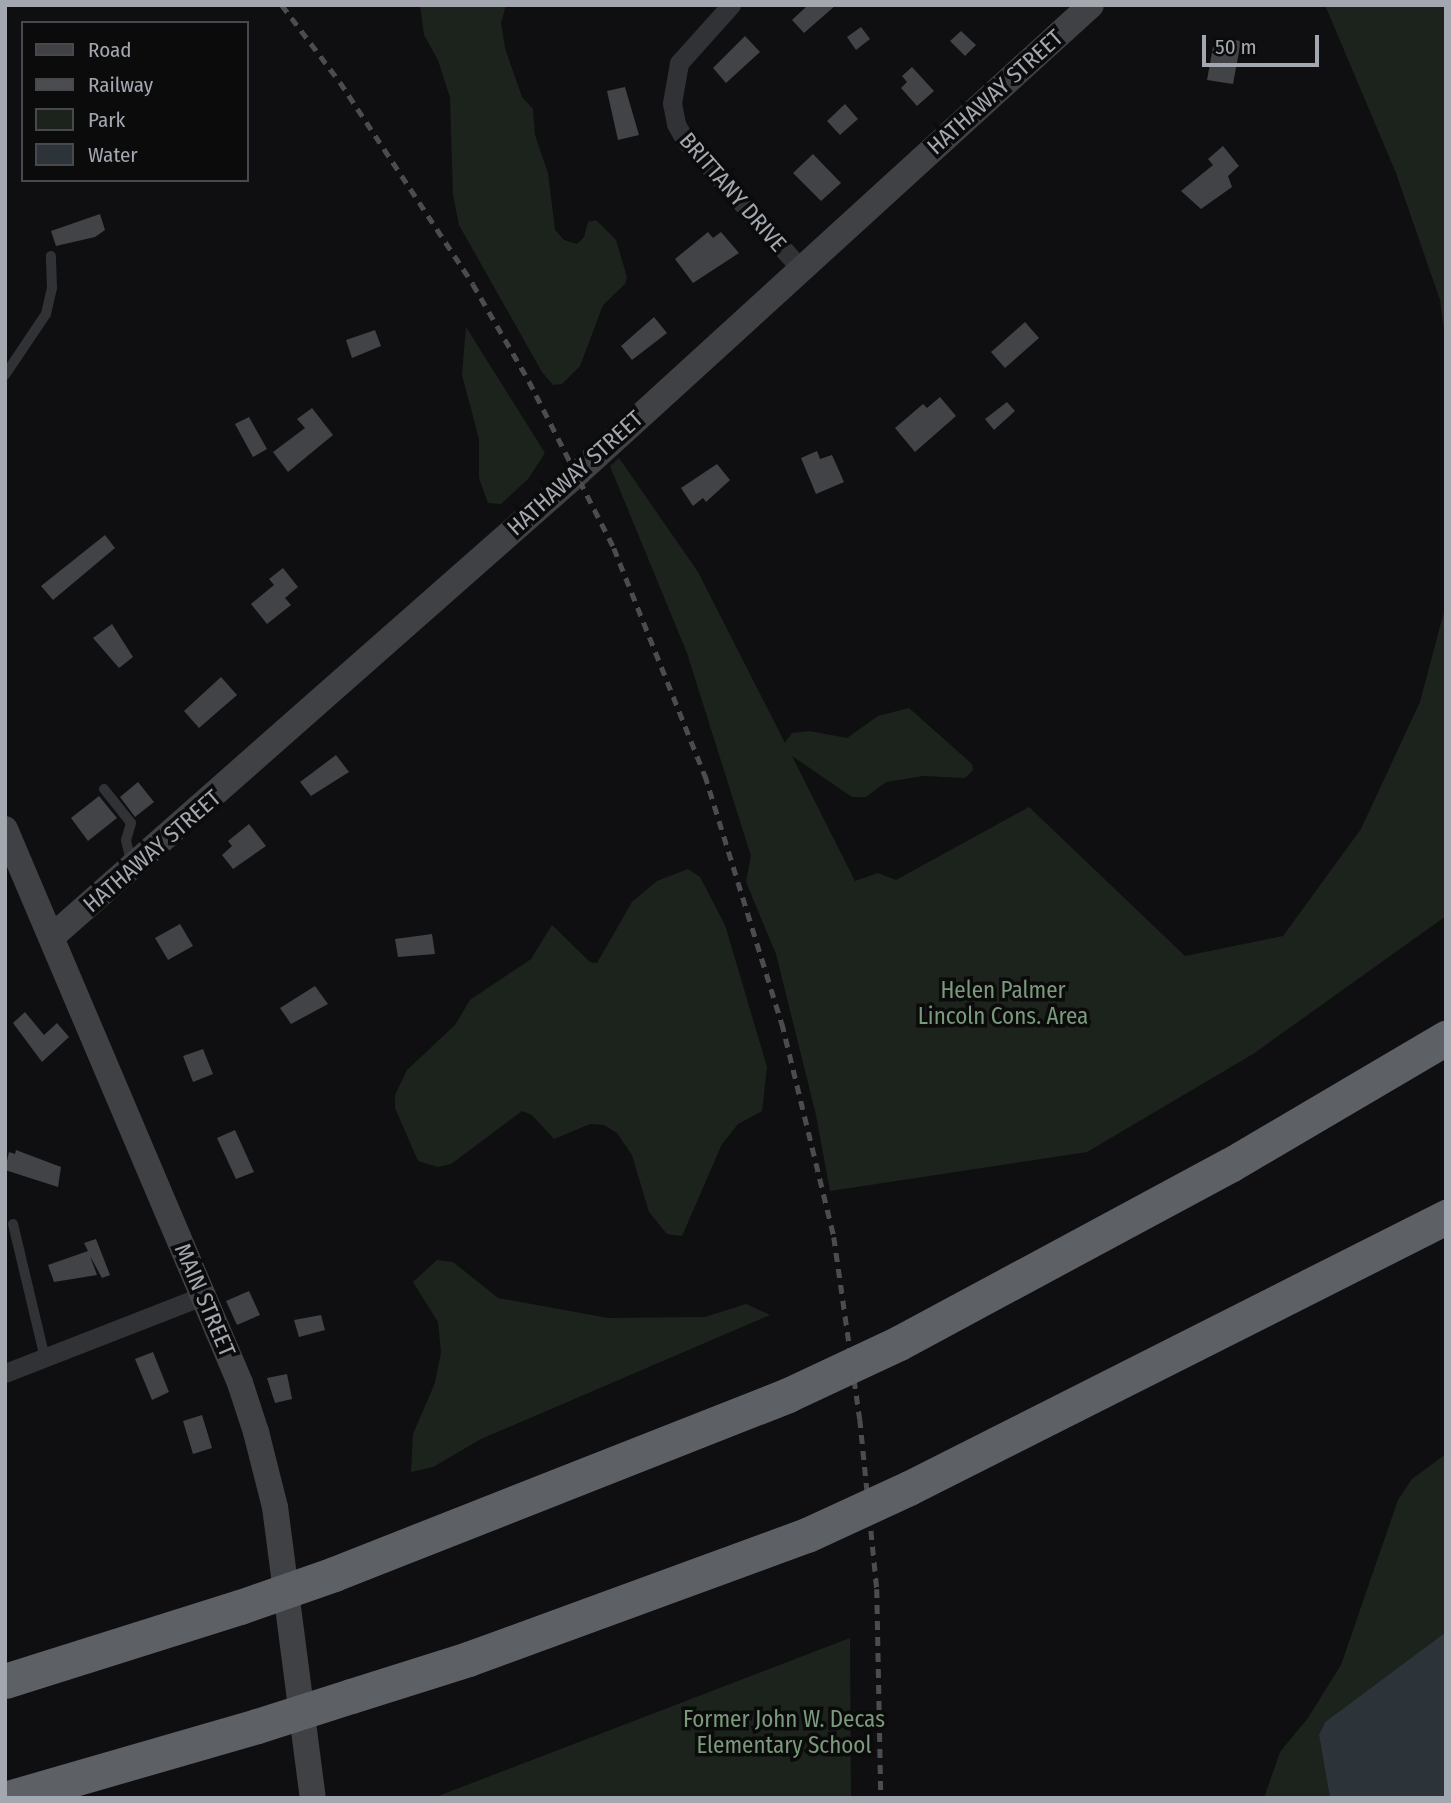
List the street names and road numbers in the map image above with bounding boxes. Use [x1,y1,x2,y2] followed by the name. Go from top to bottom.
[922,24,1068,160] street label: HATHAWAY STREET
[674,127,792,257] street label: BRITTANY DRIVE
[502,405,648,541] street label: HATHAWAY STREET
[78,784,226,918] street label: HATHAWAY STREET
[169,1239,241,1361] street label: MAIN STREET

